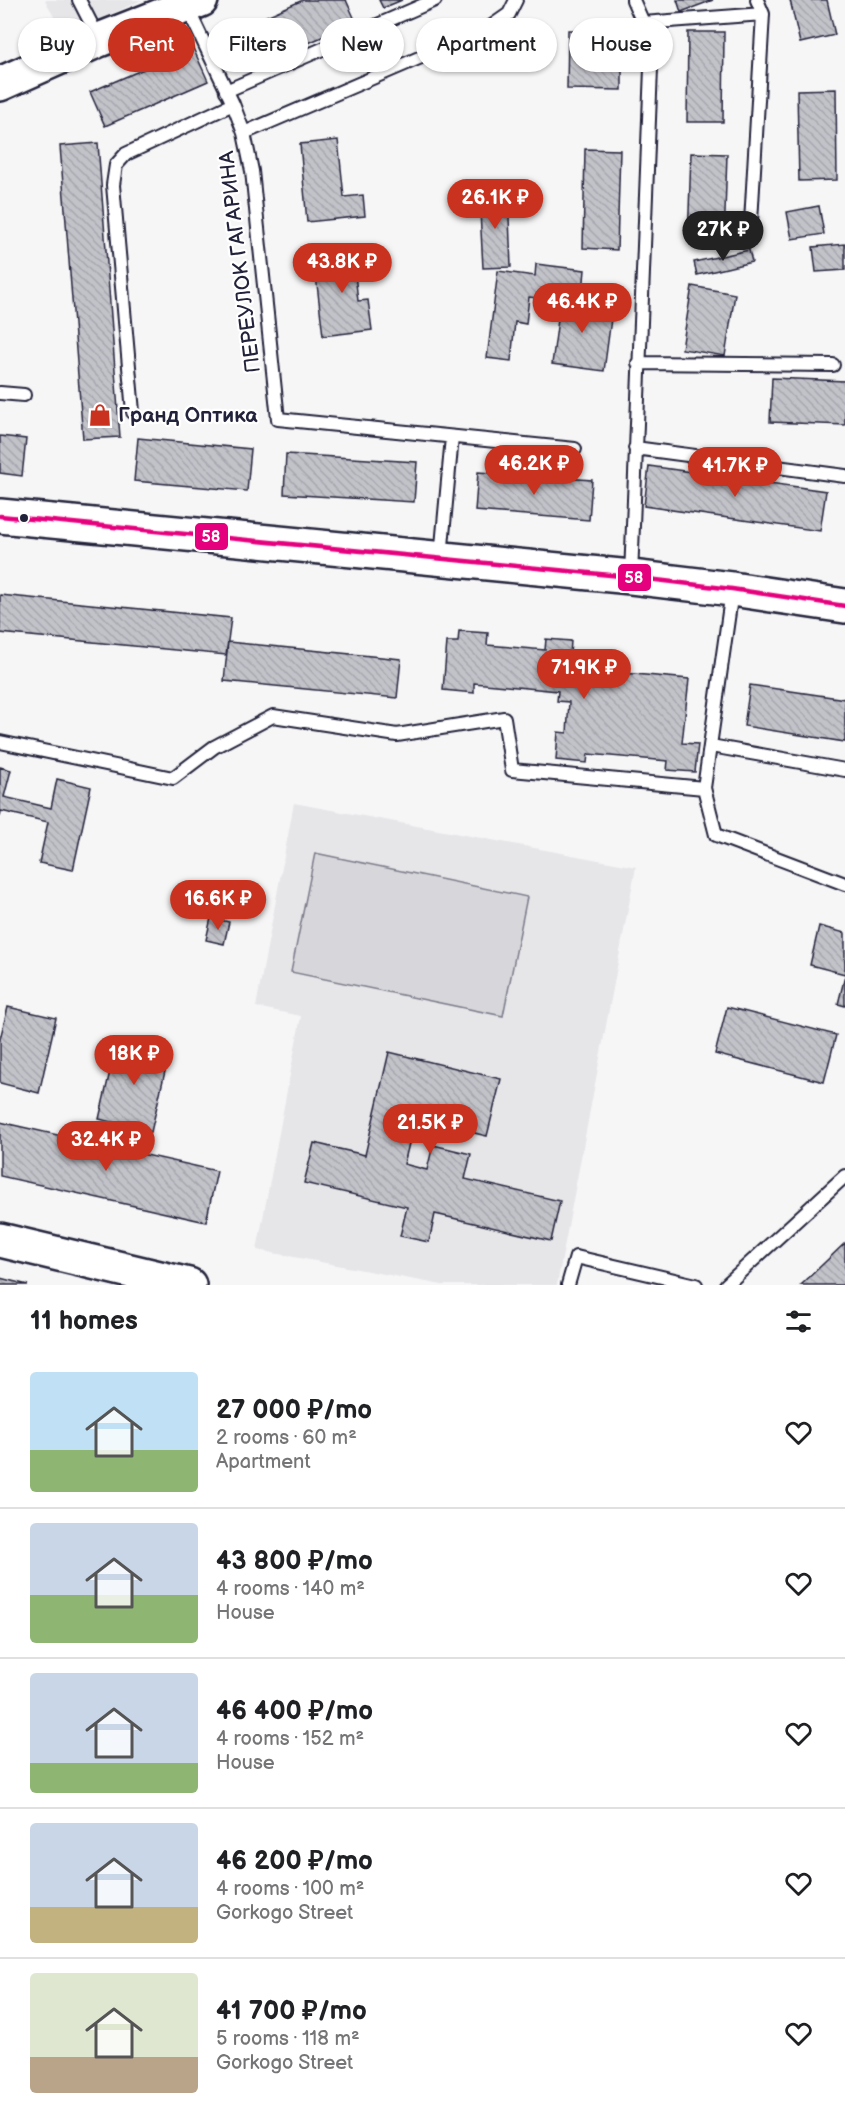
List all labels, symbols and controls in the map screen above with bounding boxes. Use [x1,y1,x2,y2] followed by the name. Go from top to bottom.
[18,18,96,72] chip: Buy
[108,18,195,72] chip: Rent
[207,18,308,72] chip: Filters
[320,18,404,72] chip: New
[416,18,557,72] chip: Apartment
[569,18,673,72] chip: House
[214,149,266,374] street label: ПЕРЕУЛОК ГАГАРИНА
[440,179,550,230] pin: 26.1K ₽
[461,186,529,210] text: 26.1K ₽
[681,211,765,262] pin: 27K ₽
[696,218,750,242] text: 27K ₽
[287,243,397,294] pin: 43.8K ₽
[307,250,377,274] text: 43.8K ₽
[527,283,637,334] pin: 46.4K ₽
[547,290,617,314] text: 46.4K ₽
[87,402,113,428] shop icon: Гранд Оптика
[118,403,258,428] place label: Гранд Оптика
[479,445,589,496] pin: 46.2K ₽
[680,447,790,498] pin: 41.7K ₽
[499,452,569,476] text: 46.2K ₽
[702,454,768,478] text: 41.7K ₽
[18,512,30,524] unlabelled marker
[194,522,229,551] line badge: 58
[202,528,220,547] text: 58
[617,563,652,592] line badge: 58
[625,569,643,588] text: 58
[529,649,639,700] pin: 71.9K ₽
[551,656,617,680] text: 71.9K ₽
[163,880,273,931] pin: 16.6K ₽
[184,887,252,911] text: 16.6K ₽
[92,1035,176,1086] pin: 18K ₽
[108,1042,160,1066] text: 18K ₽
[375,1104,485,1155] pin: 21.5K ₽
[397,1111,463,1135] text: 21.5K ₽
[51,1121,161,1172] pin: 32.4K ₽
[71,1128,141,1152] text: 32.4K ₽
[782,1305,815,1338] icon: filters
[30,1306,138,1337] text: 11 homes
[216,1395,372,1426] text: 27 000 ₽/mo
[78,1396,150,1468] icon: home
[782,1416,815,1449] icon: heart
[216,1426,357,1450] text: 2 rooms · 60 m²
[216,1450,311,1474] text: Apartment
[216,1546,373,1577] text: 43 800 ₽/mo
[78,1547,150,1619] icon: home
[782,1567,815,1600] icon: heart
[216,1577,365,1601] text: 4 rooms · 140 m²
[216,1601,275,1625] text: House
[216,1696,373,1727] text: 46 400 ₽/mo
[78,1697,150,1769] icon: home
[782,1717,815,1750] icon: heart
[216,1727,364,1751] text: 4 rooms · 152 m²
[216,1751,275,1775] text: House
[216,1846,373,1877] text: 46 200 ₽/mo
[78,1847,150,1919] icon: home
[782,1867,815,1900] icon: heart
[216,1877,364,1901] text: 4 rooms · 100 m²
[216,1901,353,1925] text: Gorkogo Street
[216,1996,367,2027] text: 41 700 ₽/mo
[78,1997,150,2069] icon: home
[782,2017,815,2050] icon: heart
[216,2027,360,2051] text: 5 rooms · 118 m²
[216,2051,353,2075] text: Gorkogo Street

